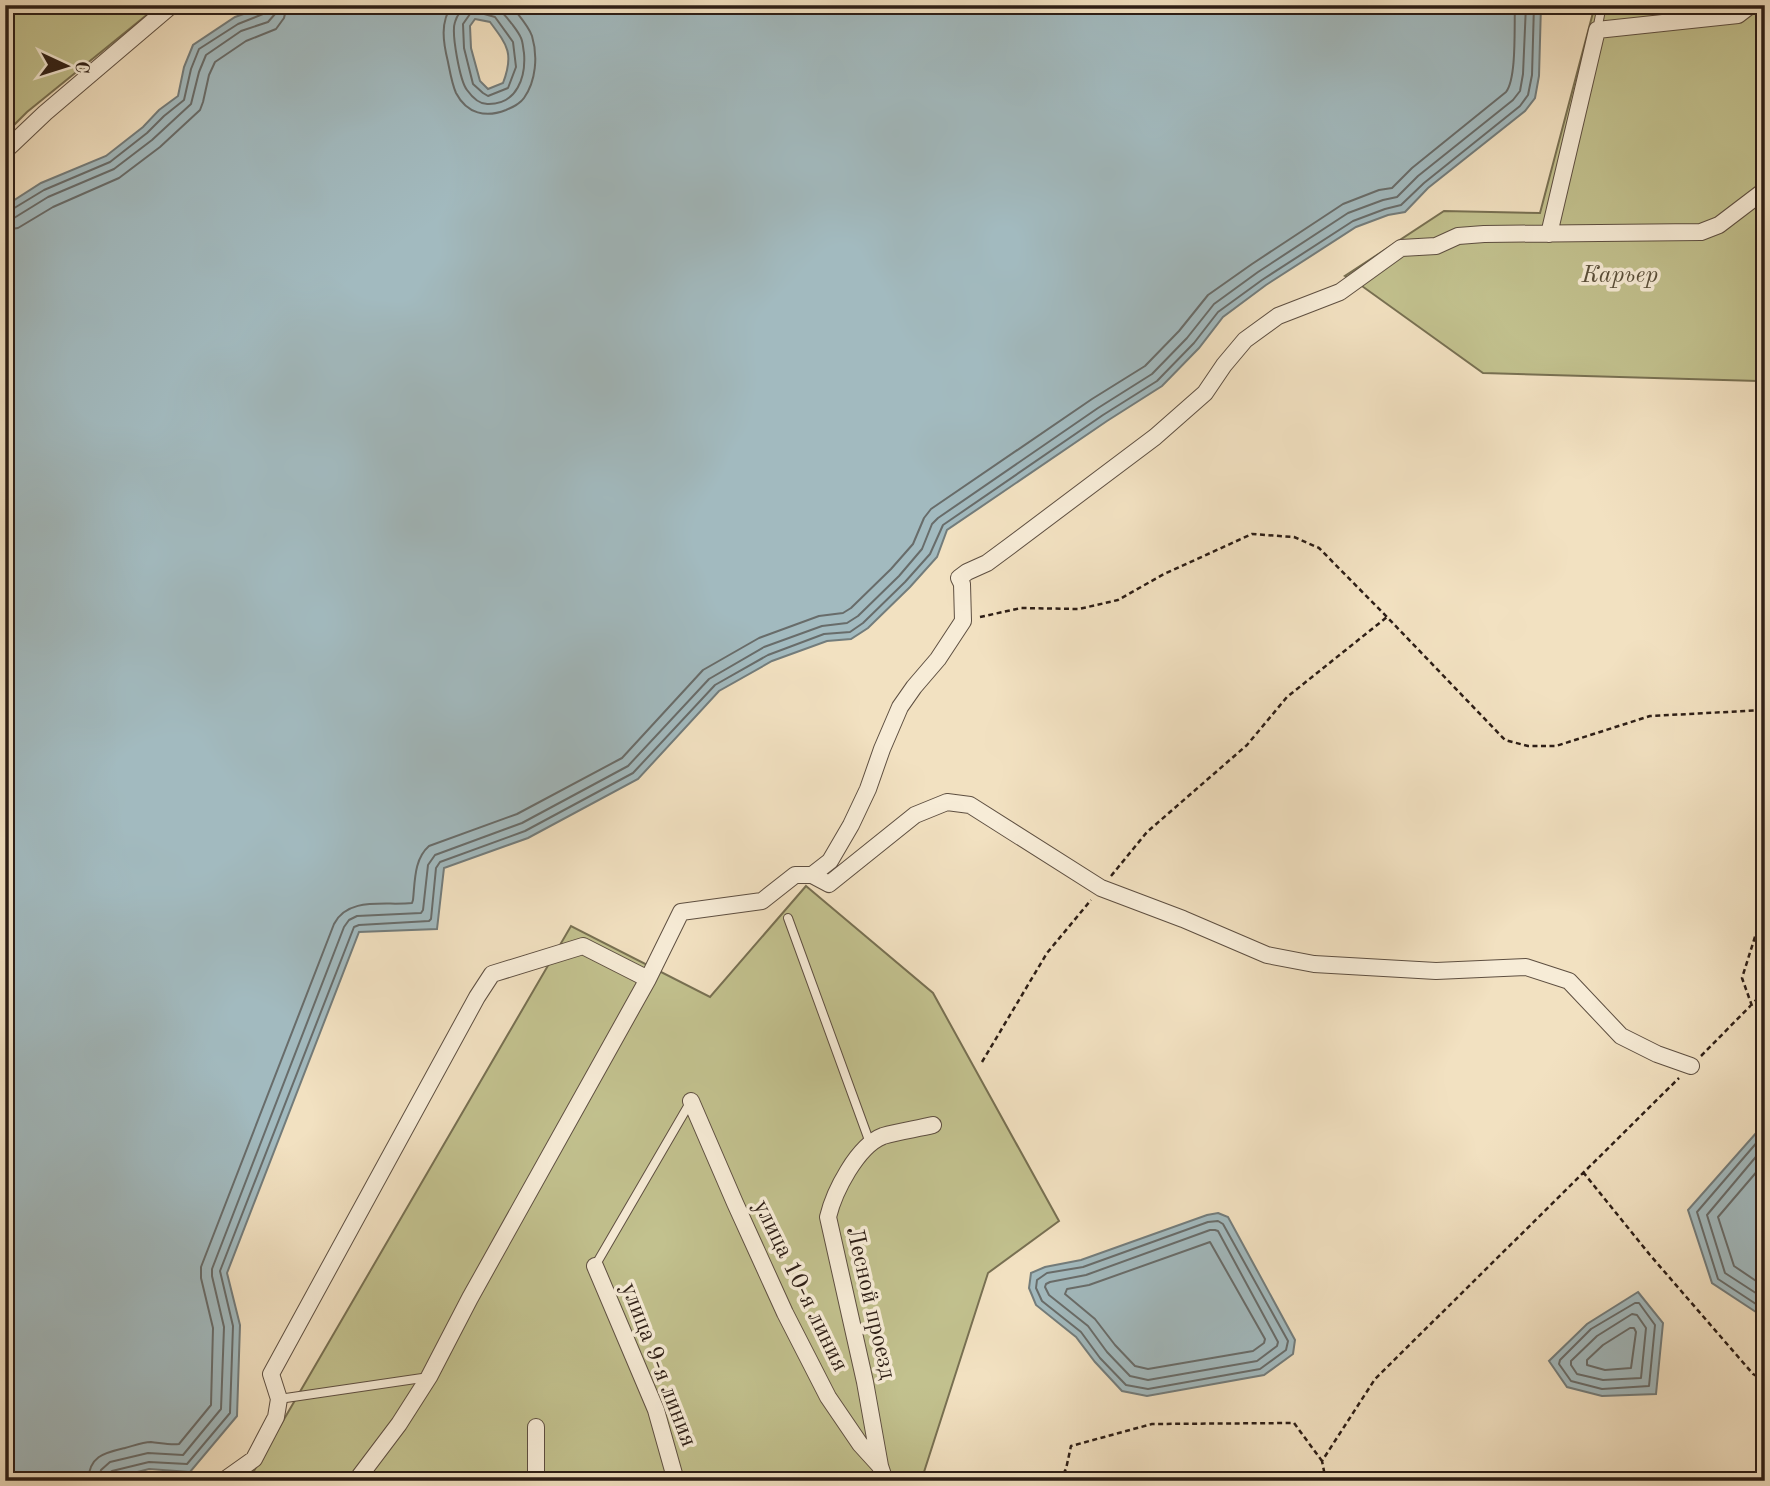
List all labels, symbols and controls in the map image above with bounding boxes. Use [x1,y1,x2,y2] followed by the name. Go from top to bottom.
[32,32,102,102] north arrow
[71,60,90,74] text: С
[1581,264,1658,288] park label: Карьер
[748,1196,852,1376] street label: улица 10-я линия
[841,1225,899,1382] street label: Лесной проезд
[616,1280,700,1450] street label: улица 9-я линия

